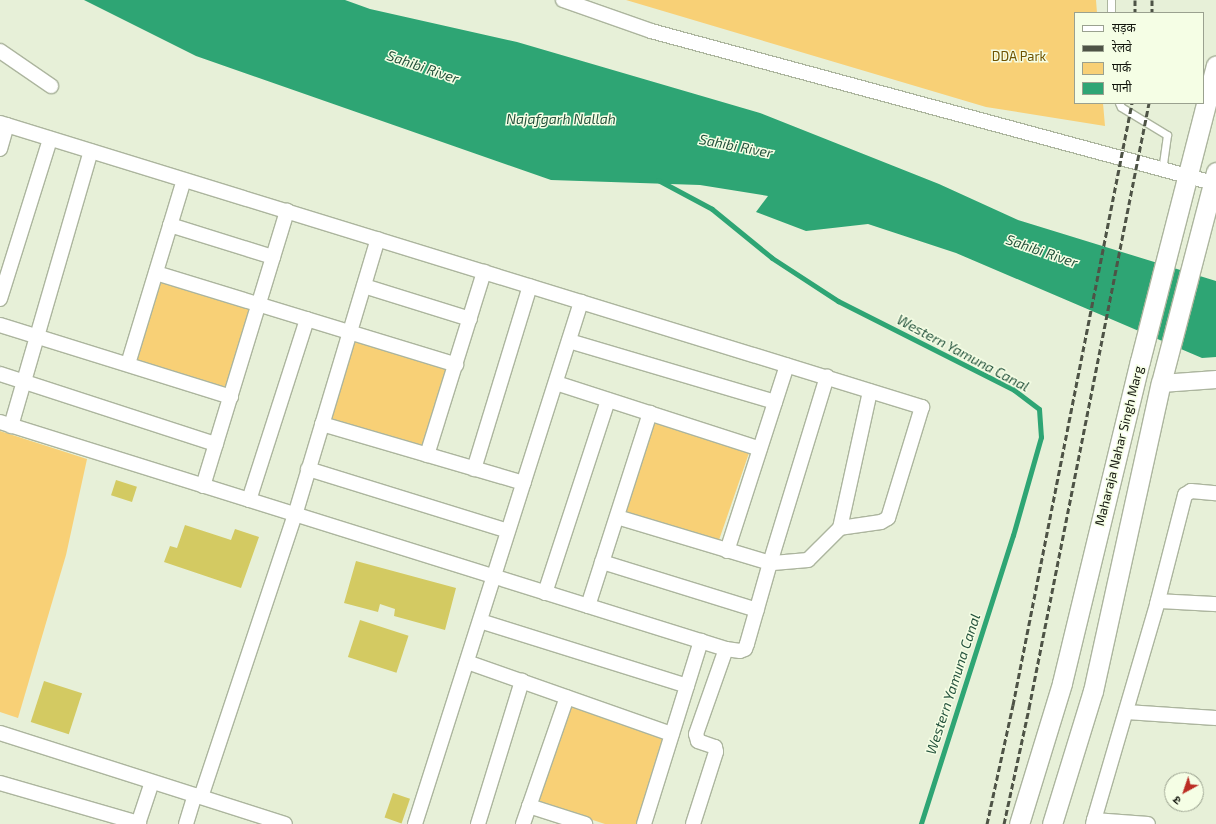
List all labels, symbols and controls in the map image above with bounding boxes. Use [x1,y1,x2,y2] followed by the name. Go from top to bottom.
[1074,12,1204,104] legend
[1112,20,1136,34] text: सड़क
[1112,40,1132,54] text: रेलवे
[385,47,461,87] water label: Sahibi River
[992,48,1046,64] park label: DDA Park
[1112,60,1131,74] text: पार्क
[1112,80,1132,94] text: पानी
[506,111,616,127] water label: Najafgarh Nallah
[698,131,774,161] water label: Sahibi River
[1004,231,1080,271] water label: Sahibi River
[894,311,1032,395] water label: Western Yamuna Canal
[1092,364,1146,528] street label: Maharaja Nahar Singh Marg
[922,611,984,757] water label: Western Yamuna Canal
[1164,772,1204,812] north arrow
[1170,794,1183,808] text: उ

